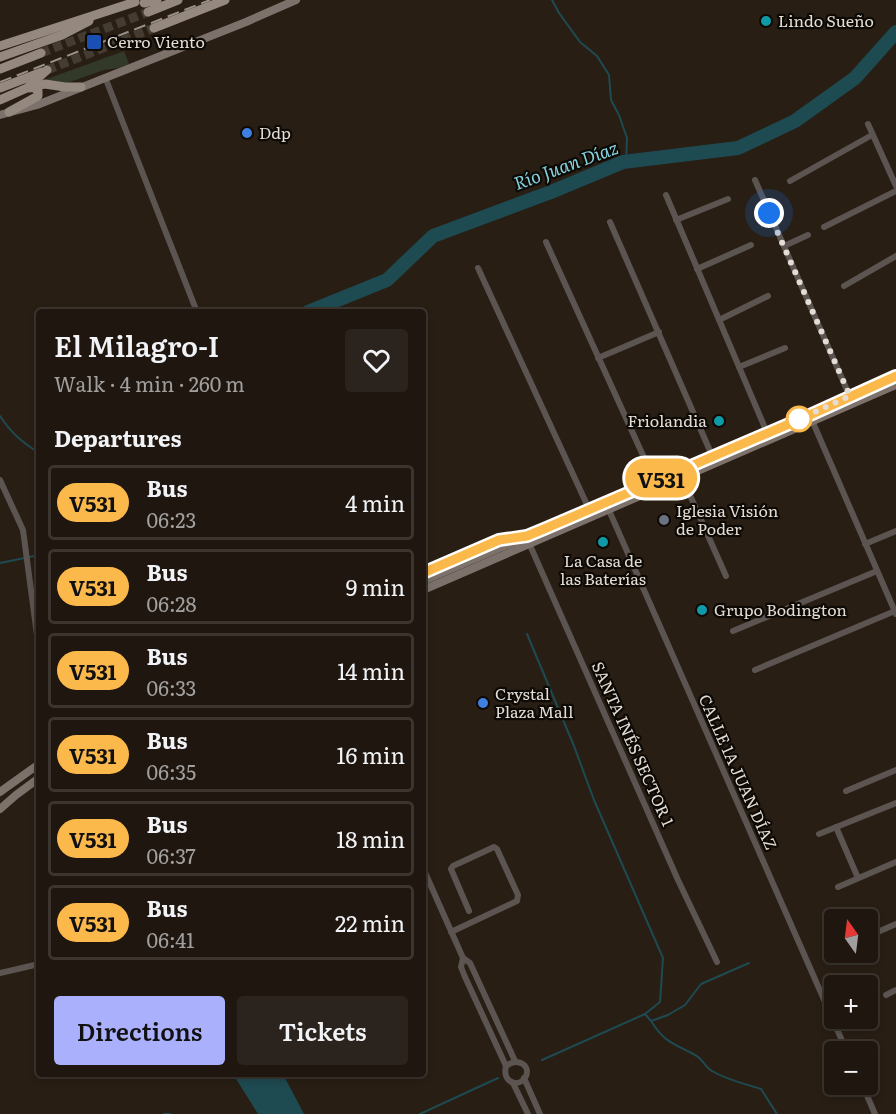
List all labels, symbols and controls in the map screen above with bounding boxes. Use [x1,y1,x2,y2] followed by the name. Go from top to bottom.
[778,8,874,32] place label: Lindo Sueño
[759,14,773,28] marker: Lindo Sueño
[107,29,205,53] place label: Cerro Viento
[85,33,103,51] marker: Cerro Viento
[259,120,291,144] place label: Ddp
[240,126,254,140] marker: Ddp
[510,133,622,196] water label: Río Juan Díaz
[754,198,784,228] your location
[54,324,219,366] text: El Milagro-I
[345,329,408,392] button: heart
[54,368,245,398] text: Walk · 4 min · 260 m
[786,406,812,432] unlabelled marker
[627,408,707,432] place label: Friolandia
[712,414,726,428] marker: Friolandia
[54,421,181,454] text: Departures
[619,458,703,498] line badge: V531
[637,463,685,494] text: V531
[147,471,187,504] text: Bus
[345,486,405,519] text: 4 min
[69,487,117,518] text: V531
[676,498,779,540] place label: Iglesia Visión de Poder
[147,504,196,534] text: 06:23
[657,513,671,527] marker: Iglesia Visión de Poder
[596,535,610,549] marker: La Casa de las Baterías
[560,548,646,590] place label: La Casa de las Baterías
[147,555,187,588] text: Bus
[346,570,405,603] text: 9 min
[69,571,117,602] text: V531
[147,588,197,618] text: 06:28
[714,597,847,621] place label: Grupo Bodington
[695,603,709,617] marker: Grupo Bodington
[147,639,187,672] text: Bus
[337,654,405,687] text: 14 min
[69,655,117,686] text: V531
[587,657,681,830] street label: SANTA INÉS SECTOR 1
[147,672,196,702] text: 06:33
[495,681,573,723] place label: Crystal Plaza Mall
[694,690,784,853] street label: CALLE 1A JUAN DÍAZ
[476,696,490,710] marker: Crystal Plaza Mall
[147,723,187,756] text: Bus
[337,738,405,771] text: 16 min
[69,739,117,770] text: V531
[147,756,196,786] text: 06:35
[147,807,187,840] text: Bus
[336,822,405,855] text: 18 min
[69,823,117,854] text: V531
[147,840,196,870] text: 06:37
[147,891,187,924] text: Bus
[335,906,405,939] text: 22 min
[69,907,117,938] text: V531
[824,909,878,963] north arrow
[824,909,878,1095] map controls
[147,924,194,954] text: 06:41
[824,975,878,1029] button: +
[54,996,225,1065] button: Directions
[237,996,408,1065] button: Tickets
[824,1041,878,1095] button: −

